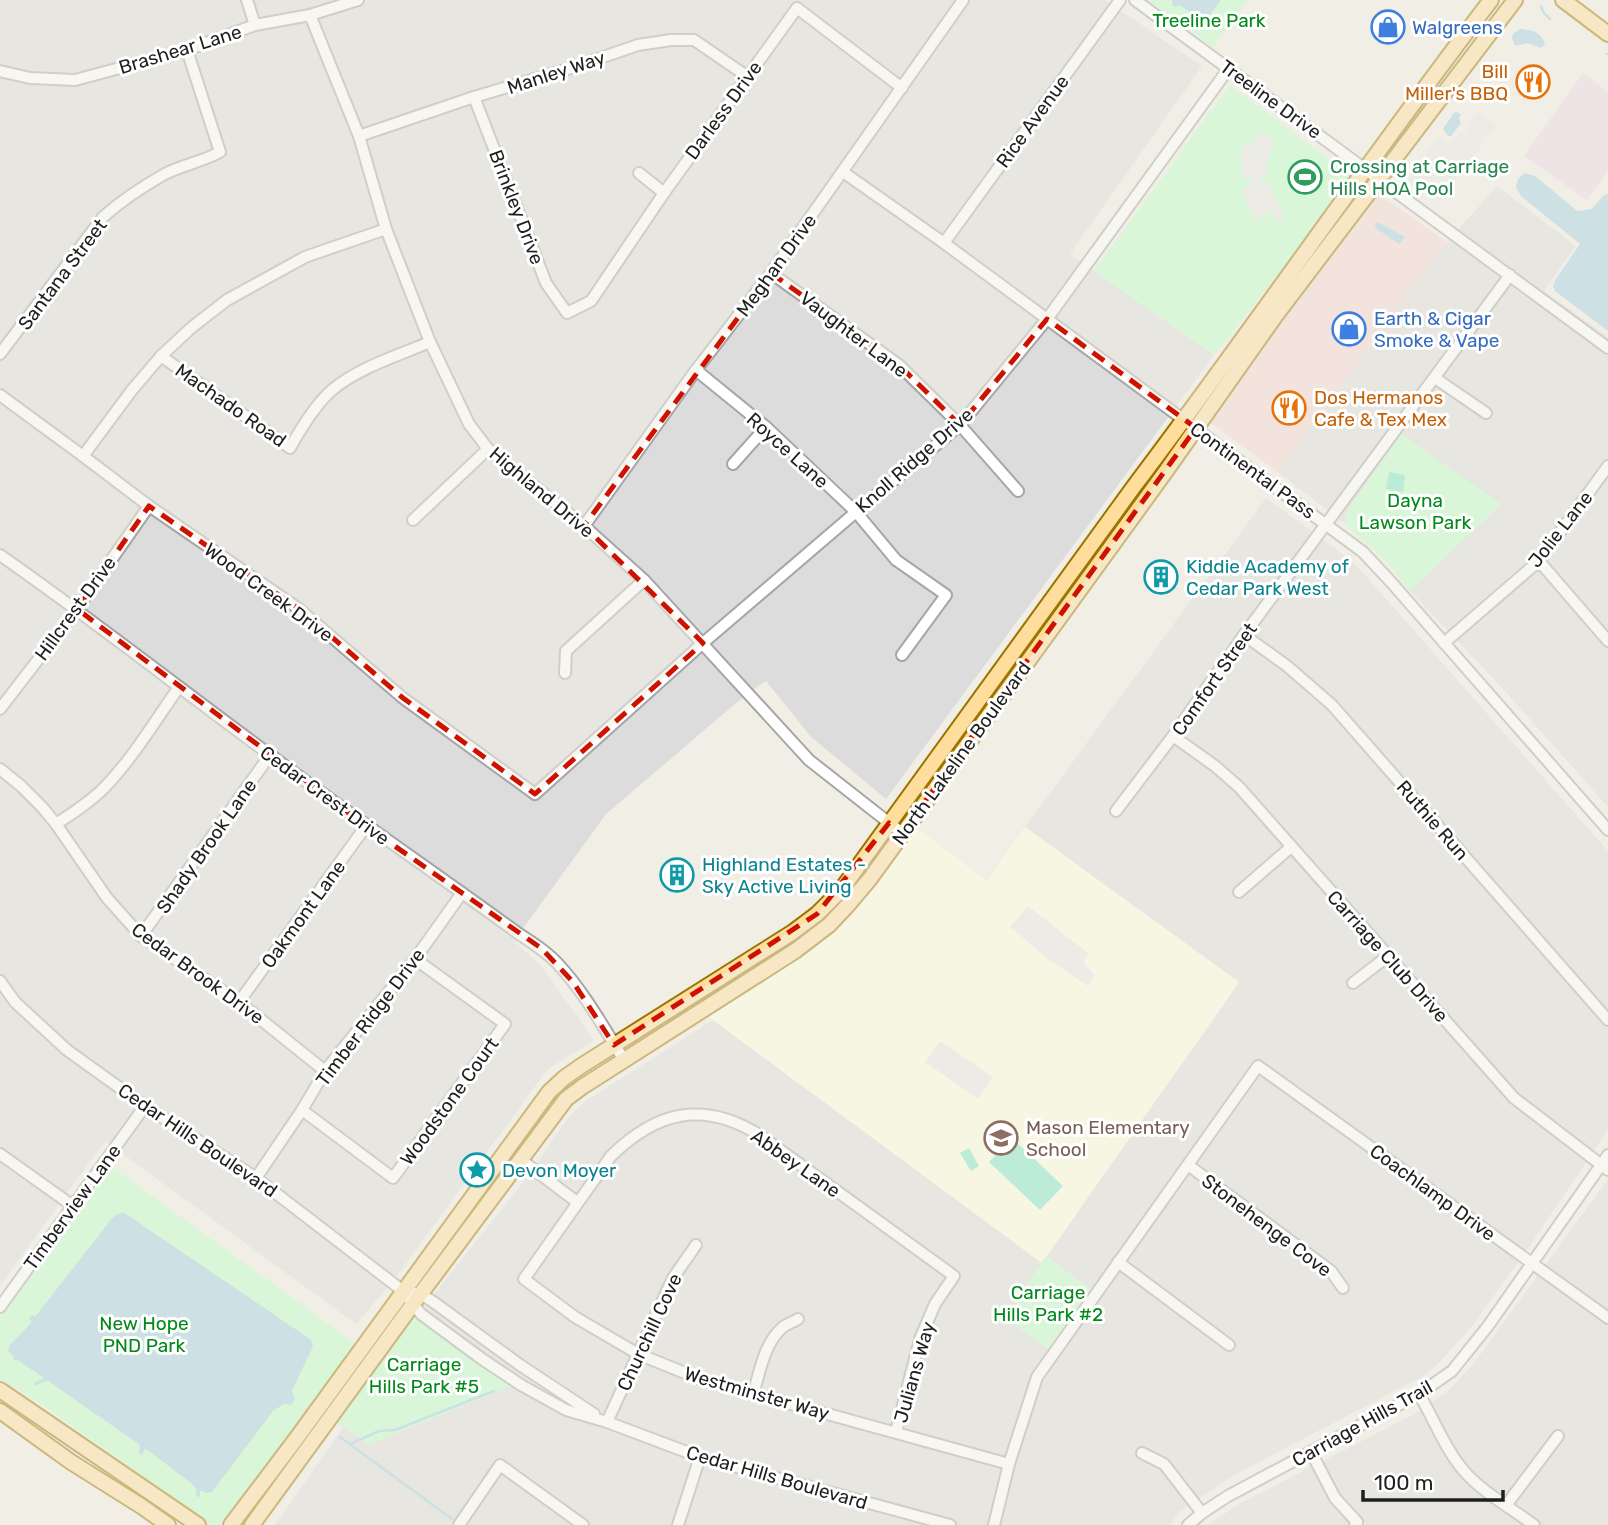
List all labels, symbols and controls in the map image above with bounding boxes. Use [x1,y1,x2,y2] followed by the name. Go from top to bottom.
[1369,8,1407,46] shop icon: Walgreens
[1152,9,1266,32] park label: Treeline Park
[1412,16,1503,39] place label: Walgreens
[116,20,244,79] street label: Brashear Lane
[504,46,608,99] street label: Manley Way
[1216,55,1326,144] street label: Treeline Drive
[680,57,767,164] street label: Darless Drive
[1405,60,1508,105] place label: Bill Miller's BBQ
[1514,63,1552,101] restaurant icon: Bill Miller's BBQ
[991,70,1074,172] street label: Rice Avenue
[484,147,549,268] street label: Brinkley Drive
[1330,155,1509,200] place label: Crossing at Carriage Hills HOA Pool
[1286,158,1324,196] sports icon: Crossing at Carriage Hills HOA Pool
[732,210,821,321] street label: Meghan Drive
[13,214,112,334] street label: Santana Street
[795,286,912,382] street label: Vaughter Lane
[1374,307,1499,352] place label: Earth & Cigar Smoke & Vape
[1330,310,1368,348] shop icon: Earth & Cigar Smoke & Vape
[171,359,291,452] street label: Machado Road
[1314,386,1447,431] place label: Dos Hermanos Cafe & Tex Mex
[1270,389,1308,427] restaurant icon: Dos Hermanos Cafe & Tex Mex
[851,403,978,518] street label: Knoll Ridge Drive
[742,408,833,493] street label: Royce Lane
[1185,417,1320,524] street label: Continental Pass
[485,442,599,543] street label: Highland Drive
[1523,486,1597,572] street label: Jolie Lane
[1359,489,1471,534] park label: Dayna Lawson Park
[200,538,338,647] street label: Wood Creek Drive
[30,552,121,665] street label: Hillcrest Drive
[1186,555,1350,600] place label: Kiddie Academy of Cedar Park West
[1142,558,1180,596] building icon: Kiddie Academy of Cedar Park West
[1167,618,1262,740] street label: Comfort Street
[887,657,1036,849] street label: North Lakeline Boulevard
[256,741,394,850] street label: Cedar Crest Drive
[151,775,261,918] street label: Shady Brook Lane
[1392,776,1474,865] street label: Ruthie Run
[702,853,866,898] place label: Highland Estates - Sky Active Living
[257,856,350,973] street label: Oakmont Lane
[658,856,696,894] building icon: Highland Estates - Sky Active Living
[1322,886,1453,1027] street label: Carriage Club Drive
[127,918,268,1029] street label: Cedar Brook Drive
[311,944,430,1091] street label: Timber Ridge Drive
[395,1032,504,1170] street label: Woodstone Court
[114,1079,282,1202] street label: Cedar Hills Boulevard
[1026,1116,1190,1161] place label: Mason Elementary School
[982,1119,1020,1157] school or university icon: Mason Elementary School
[747,1124,845,1203] street label: Abbey Lane
[1365,1139,1500,1246] street label: Coachlamp Drive
[19,1140,126,1275] street label: Timberview Lane
[458,1151,496,1189] place icon: Devon Moyer
[502,1159,617,1182] place label: Devon Moyer
[1197,1169,1336,1282] street label: Stonehenge Cove
[612,1270,687,1395] street label: Churchill Cove
[993,1281,1103,1326] park label: Carriage Hills Park #2
[99,1312,189,1357] park label: New Hope PND Park
[889,1319,940,1425] street label: Julians Way
[369,1353,479,1398] park label: Carriage Hills Park #5
[682,1362,832,1425] street label: Westminster Way
[1288,1375,1436,1472] street label: Carriage Hills Trail
[684,1441,870,1514] street label: Cedar Hills Boulevard
[1363,1458,1503,1502] scale bar
[1374,1470,1433,1495] text: 100 m

